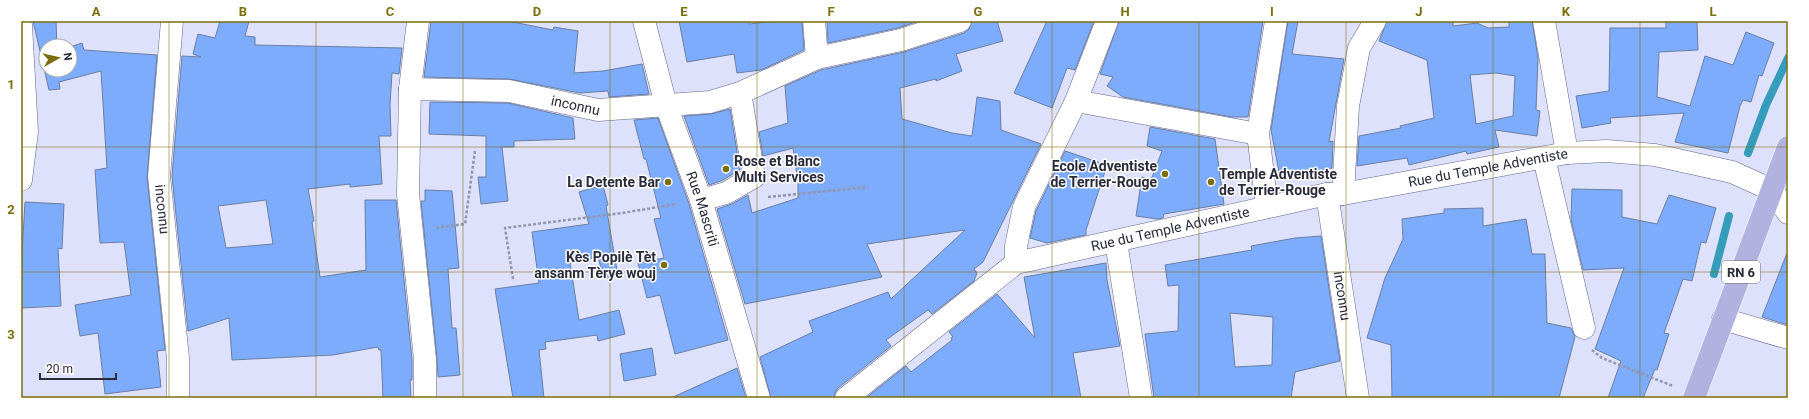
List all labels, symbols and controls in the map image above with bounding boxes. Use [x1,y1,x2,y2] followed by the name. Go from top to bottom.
[92,4,101,19] text: A
[239,4,247,19] text: B
[386,4,395,19] text: C
[533,4,541,19] text: D
[680,4,688,19] text: E
[827,4,835,19] text: F
[974,4,983,19] text: G
[1120,4,1130,19] text: H
[1270,4,1274,19] text: I
[1415,4,1423,19] text: J
[1562,4,1571,19] text: K
[1709,4,1717,19] text: L
[38,38,78,78] north arrow
[60,52,74,62] text: N
[7,77,15,92] text: 1
[550,92,601,118] street label: inconnu
[1407,145,1569,190] street label: Rue du Temple Adventiste
[734,153,824,185] place label: Rose et Blanc Multi Services
[1050,158,1157,190] place label: Ecole Adventiste de Terrier-Rouge
[721,164,731,174] marker: Rose et Blanc Multi Services
[1219,166,1337,198] place label: Temple Adventiste de Terrier-Rouge
[683,169,722,248] street label: Rue Mascriti
[1160,169,1170,179] marker: Ecole Adventiste de Terrier-Rouge
[567,174,660,190] place label: La Detente Bar
[663,177,673,187] marker: La Detente Bar
[1206,177,1216,187] marker: Temple Adventiste de Terrier-Rouge
[152,184,173,235] street label: inconnu
[7,202,15,217] text: 2
[1089,203,1251,254] street label: Rue du Temple Adventiste
[534,249,656,281] place label: Kès Popilè Tèt ansanm Tèrye wouj
[659,260,669,270] marker: Kès Popilè Tèt ansanm Tèrye wouj
[1722,261,1760,283] road number: RN 6
[1331,270,1354,322] street label: inconnu
[7,327,15,342] text: 3
[40,355,116,381] scale bar
[46,362,73,376] text: 20 m

